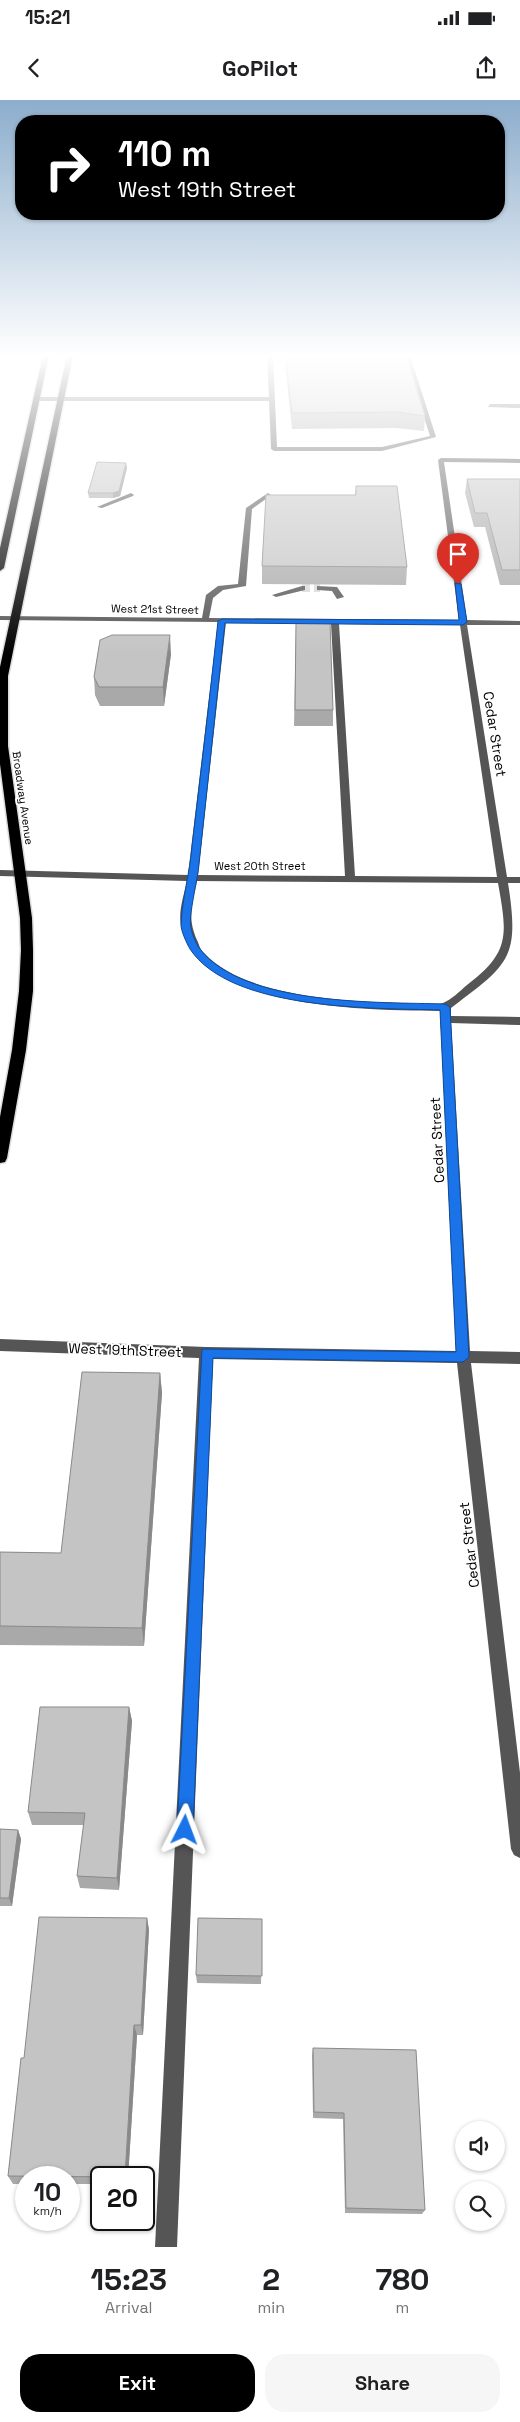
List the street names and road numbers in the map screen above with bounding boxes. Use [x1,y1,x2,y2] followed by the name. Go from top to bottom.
[111,601,199,617] street label: West 21st Street
[479,690,511,778] street label: Cedar Street
[9,750,37,846] street label: Broadway Avenue
[214,859,306,873] street label: West 20th Street
[426,1097,448,1183] street label: Cedar Street
[68,1339,182,1361] street label: West 19th Street
[455,1501,483,1589] street label: Cedar Street

